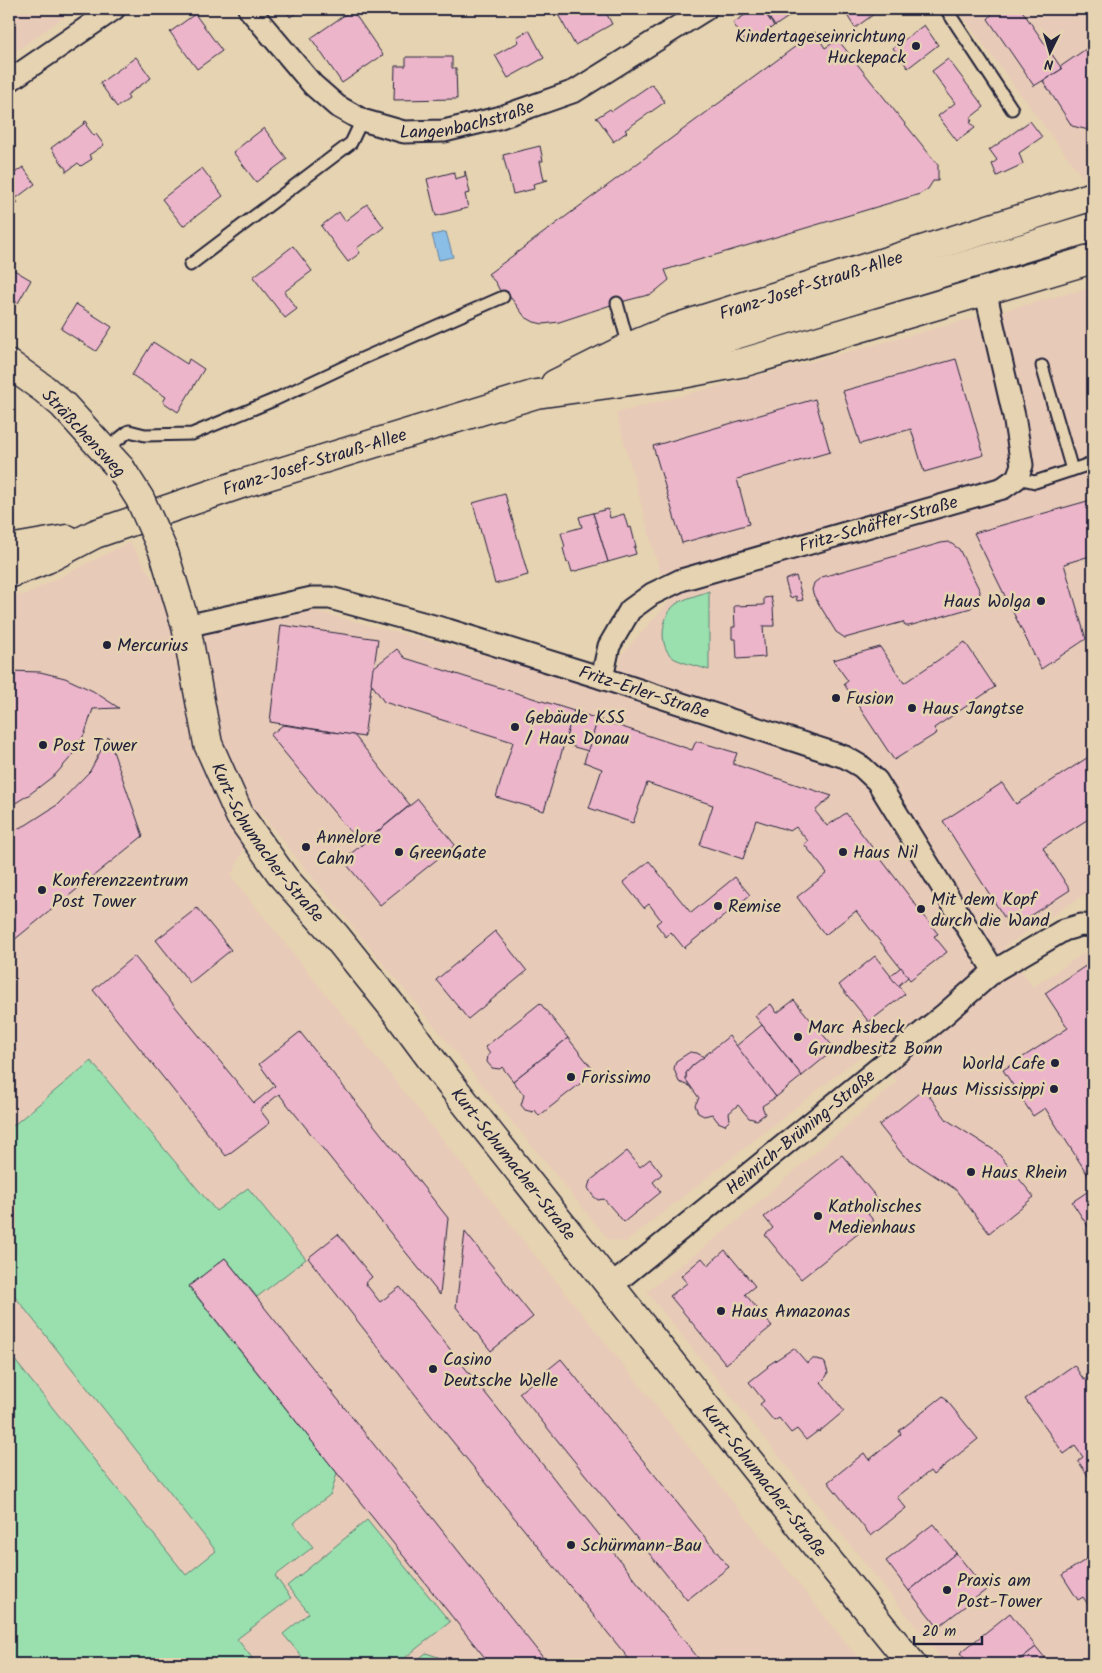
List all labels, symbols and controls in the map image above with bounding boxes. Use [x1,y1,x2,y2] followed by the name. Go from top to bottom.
[735,23,907,73] place label: Kindertageseinrichtung Huckepack
[1024,28,1074,78] north arrow
[910,40,922,52] marker: Kindertageseinrichtung Huckepack
[1043,53,1054,75] text: N
[399,93,539,148] street label: Langenbachstraße
[716,244,907,329] street label: Franz-Josef-Strauß-Allee
[34,383,132,485] street label: Sträßchensweg
[219,421,411,505] street label: Franz-Josef-Strauß-Allee
[796,489,962,562] street label: Fritz-Schäffer-Straße
[943,588,1031,617] place label: Haus Wolga
[1035,595,1047,607] marker: Haus Wolga
[117,632,189,661] place label: Mercurius
[101,639,113,651] marker: Mercurius
[575,659,713,728] street label: Fritz-Erler-Straße
[846,685,894,714] place label: Fusion
[830,692,842,704] marker: Fusion
[922,695,1024,724] place label: Haus Jangtse
[906,702,918,714] marker: Haus Jangtse
[525,704,629,754] place label: Gebäude KSS / Haus Donau
[509,721,521,733] marker: Gebäude KSS / Haus Donau
[53,732,138,761] place label: Post Tower
[37,739,49,751] marker: Post Tower
[202,758,331,930] street label: Kurt-Schumacher-Straße
[316,824,381,874] place label: Annelore Cahn
[409,839,486,868] place label: GreenGate
[853,839,919,868] place label: Haus Nil
[300,841,312,853] marker: Annelore Cahn
[393,846,405,858] marker: GreenGate
[837,846,849,858] marker: Haus Nil
[52,867,188,917] place label: Konferenzzentrum Post Tower
[36,884,48,896] marker: Konferenzzentrum Post Tower
[931,886,1050,936] place label: Mit dem Kopf durch die Wand
[728,893,781,922] place label: Remise
[712,900,724,912] marker: Remise
[915,903,927,915] marker: Mit dem Kopf durch die Wand
[808,1014,943,1064] place label: Marc Asbeck Grundbesitz Bonn
[792,1031,804,1043] marker: Marc Asbeck Grundbesitz Bonn
[962,1050,1045,1079] place label: World Cafe
[1049,1057,1061,1069] marker: World Cafe
[720,1063,883,1203] street label: Heinrich-Brüning-Straße
[581,1064,651,1093] place label: Forissimo
[565,1071,577,1083] marker: Forissimo
[921,1076,1045,1105] place label: Haus Mississippi
[442,1082,582,1248] street label: Kurt-Schumacher-Straße
[1048,1083,1060,1095] marker: Haus Mississippi
[981,1159,1067,1188] place label: Haus Rhein
[965,1166,977,1178] marker: Haus Rhein
[828,1193,922,1243] place label: Katholisches Medienhaus
[812,1210,824,1222] marker: Katholisches Medienhaus
[731,1298,851,1327] place label: Haus Amazonas
[715,1305,727,1317] marker: Haus Amazonas
[443,1346,558,1396] place label: Casino Deutsche Welle
[427,1363,439,1375] marker: Casino Deutsche Welle
[693,1399,833,1565] street label: Kurt-Schumacher-Straße
[581,1532,702,1561] place label: Schürmann-Bau
[565,1539,577,1551] marker: Schürmann-Bau
[957,1567,1043,1617] place label: Praxis am Post-Tower
[941,1584,953,1596] marker: Praxis am Post-Tower
[914,1613,982,1645] scale bar
[922,1620,956,1644] text: 20 m

